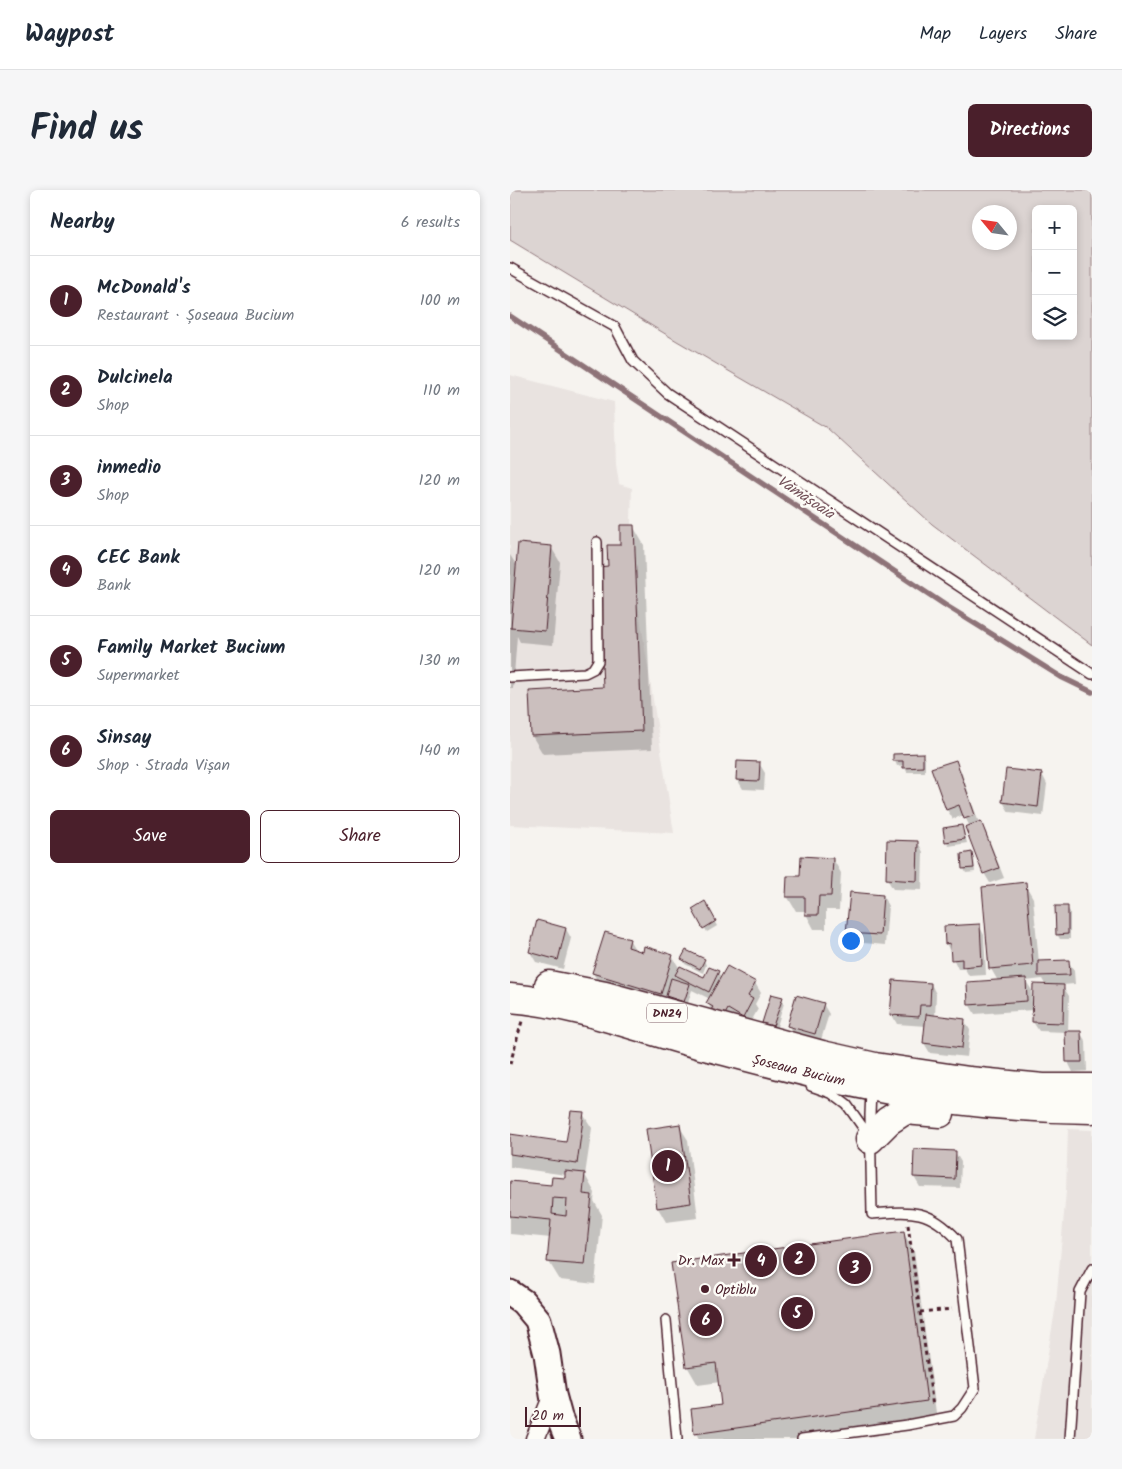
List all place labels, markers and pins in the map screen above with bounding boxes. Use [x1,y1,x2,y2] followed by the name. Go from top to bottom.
[652,1147,684,1185] pin: 1
[783,1240,815,1278] pin: 2
[745,1242,777,1280] pin: 4
[839,1249,871,1287] pin: 3
[678,1250,725,1272] place label: Dr. Max
[728,1254,740,1266] marker: Dr. Max
[715,1279,757,1301] place label: Optiblu
[699,1283,711,1295] marker: Optiblu
[781,1294,813,1332] pin: 5
[690,1301,722,1339] pin: 6

